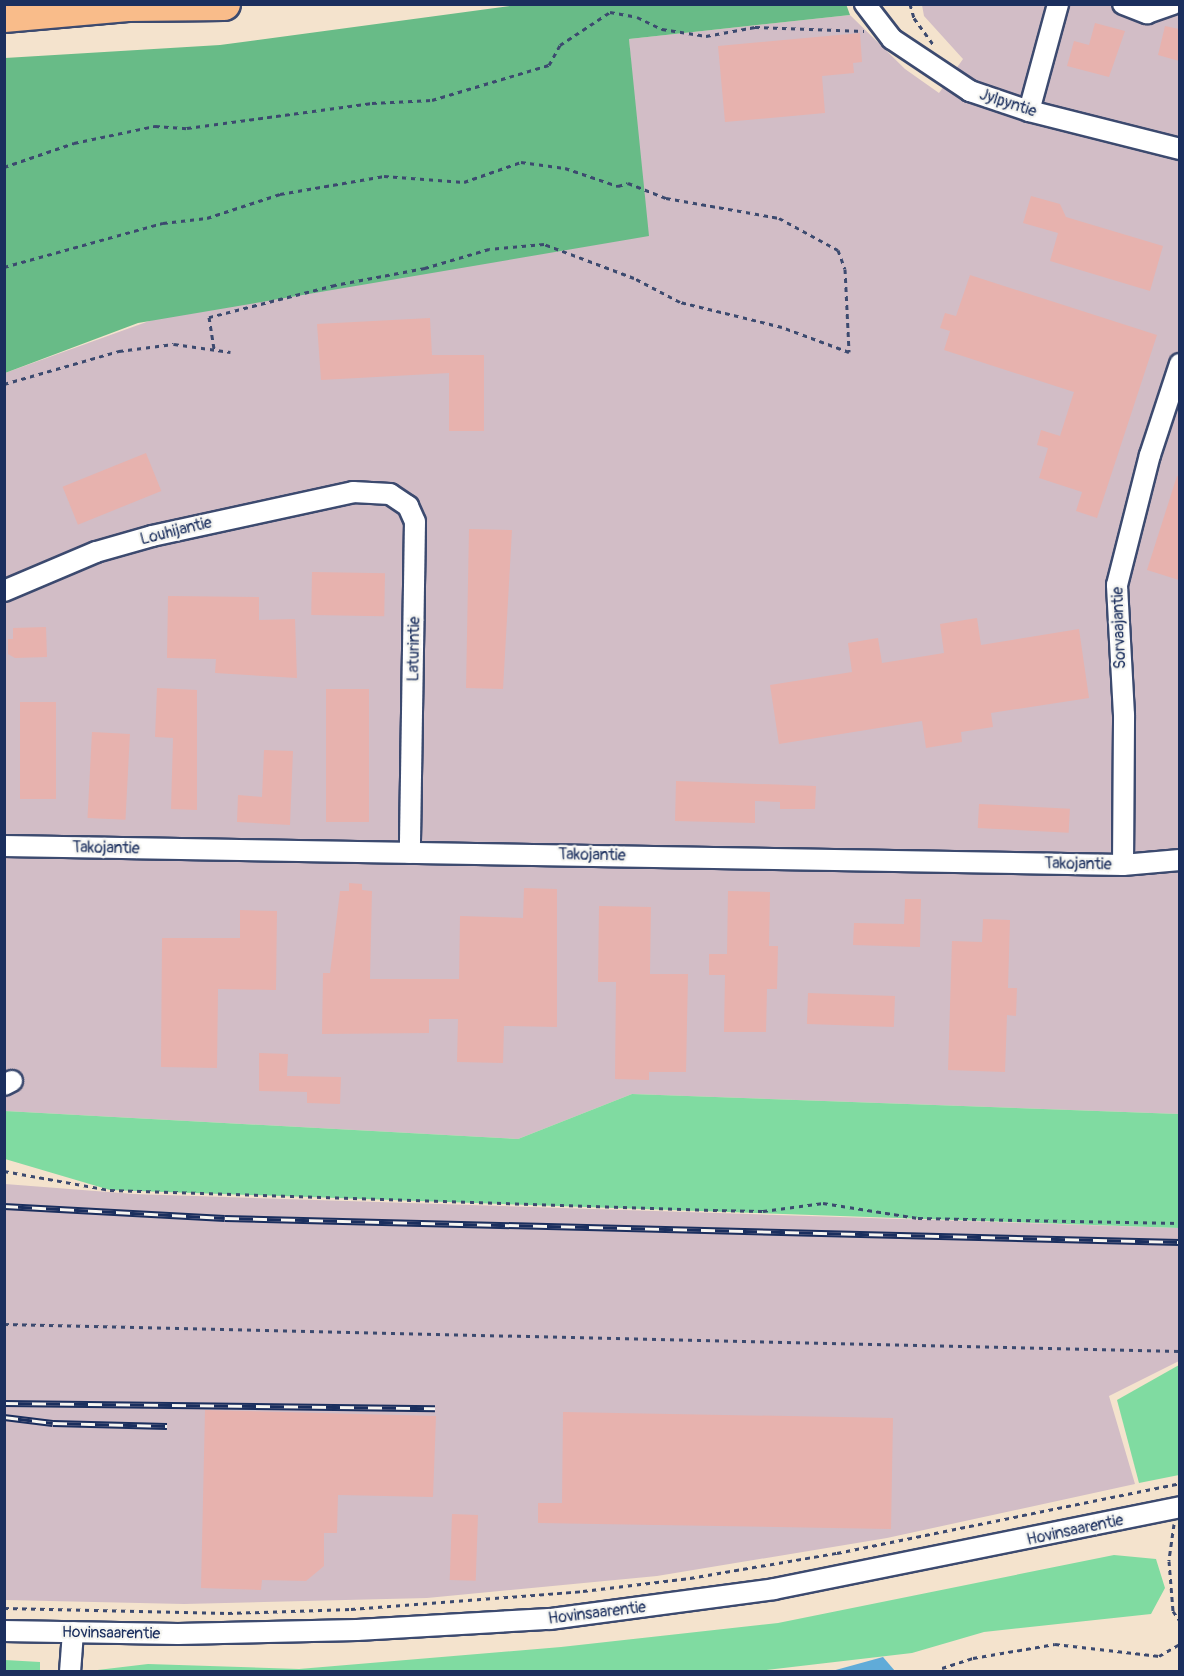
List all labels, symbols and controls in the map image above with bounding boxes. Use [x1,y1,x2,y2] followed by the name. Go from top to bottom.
[977,85,1039,121] street label: Jylpyntie
[138,513,214,549] street label: Louhijantie
[1108,586,1130,670] street label: Sorvaajantie
[404,616,424,682] street label: Laturintie
[72,838,140,858] street label: Takojantie
[558,845,626,865] street label: Takojantie
[1044,854,1112,874] street label: Takojantie
[1025,1510,1125,1550] street label: Hovinsaarentie
[547,1597,647,1629] street label: Hovinsaarentie
[62,1623,160,1643] street label: Hovinsaarentie

